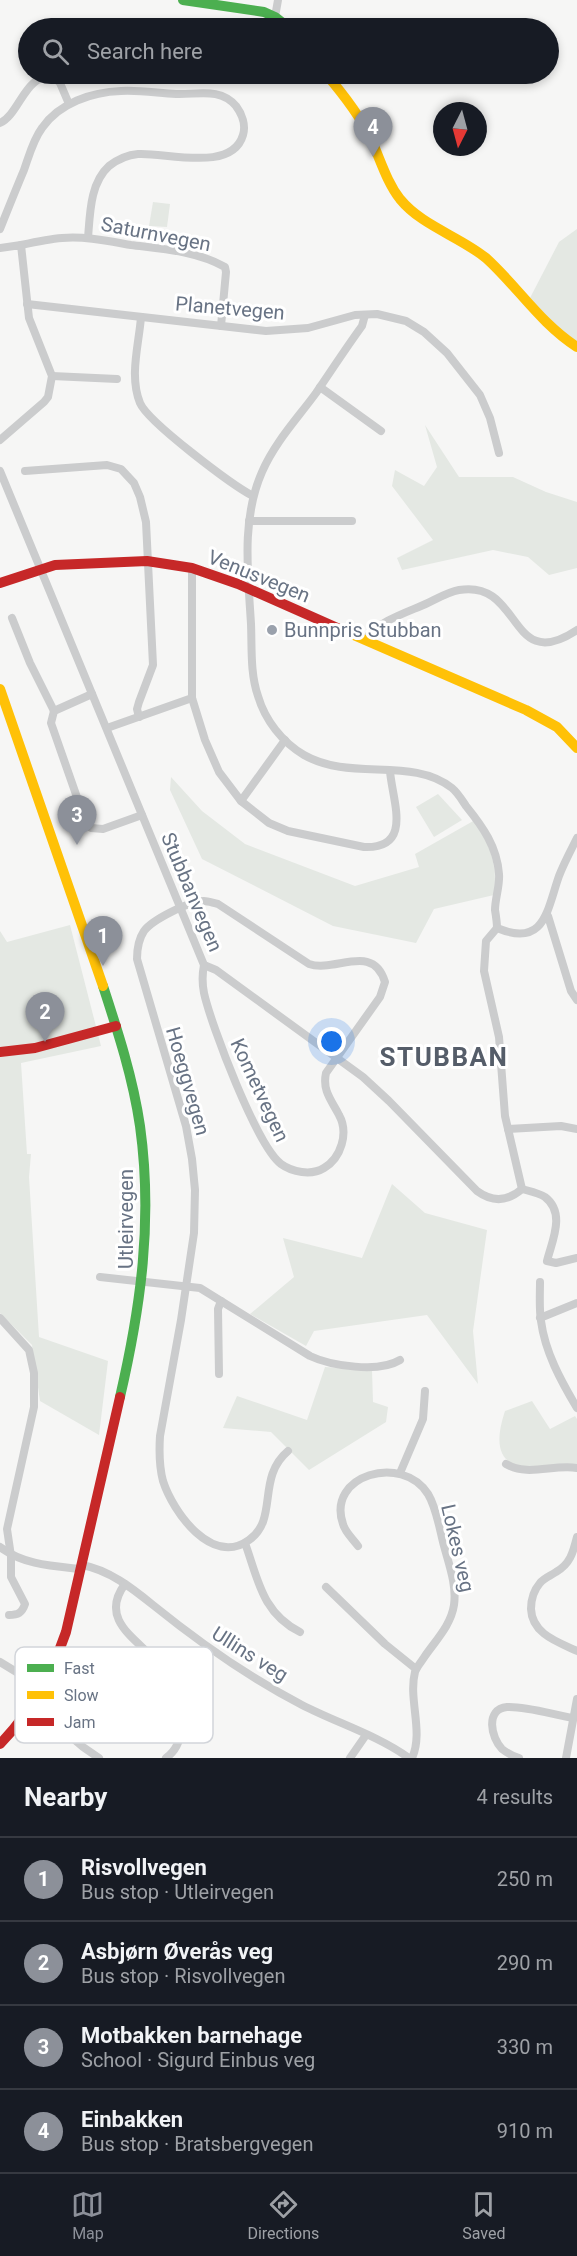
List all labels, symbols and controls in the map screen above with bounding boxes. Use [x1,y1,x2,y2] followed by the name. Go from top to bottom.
[18,18,559,84] search box
[39,35,72,68] icon: search
[87,39,203,64] text: Search here
[433,102,487,156] north arrow
[354,108,392,157] pin: 4
[99,212,213,256] street label: Saturnvegen
[174,291,286,325] street label: Planetvegen
[204,545,314,607] street label: Venusvegen
[284,618,442,642] place label: Bunnpris Stubban
[265,623,279,637] marker: Bunnpris Stubban
[58,796,97,845] pin: 3
[156,829,228,955] street label: Stubbanvegen
[84,916,122,966] pin: 1
[26,992,64,1042] pin: 2
[161,1024,215,1138] street label: Hoeggvegen
[317,1027,346,1056] your location
[226,1034,294,1146] street label: Kometvegen
[380,1042,508,1072] district label: STUBBAN
[114,1169,138,1269] street label: Utleirvegen
[436,1502,480,1594] street label: Lokes veg
[207,1621,293,1687] street label: Ullins veg
[15,1647,213,1743] legend
[64,1659,95,1678] text: Fast
[64,1686,99,1705] text: Slow
[64,1713,96,1732] text: Jam
[24,1782,107,1812] text: Nearby
[477,1785,553,1809] text: 4 results
[81,1855,207,1880] text: Risvollvegen
[38,1867,49,1891] text: 1
[497,1867,553,1891] text: 250 m
[81,1880,274,1904] text: Bus stop · Utleirvegen
[81,1939,273,1964] text: Asbjørn Øverås veg
[38,1951,49,1975] text: 2
[497,1951,553,1975] text: 290 m
[81,1964,285,1988] text: Bus stop · Risvollvegen
[81,2023,302,2048] text: Motbakken barnehage
[38,2035,49,2059] text: 3
[497,2035,553,2059] text: 330 m
[81,2048,315,2072] text: School · Sigurd Einbus veg
[81,2107,183,2132] text: Einbakken
[38,2119,49,2143] text: 4
[497,2119,553,2143] text: 910 m
[81,2132,314,2156] text: Bus stop · Bratsbergvegen
[71,2188,104,2243] tab: Map
[247,2188,319,2243] tab: Directions
[462,2188,506,2243] tab: Saved

